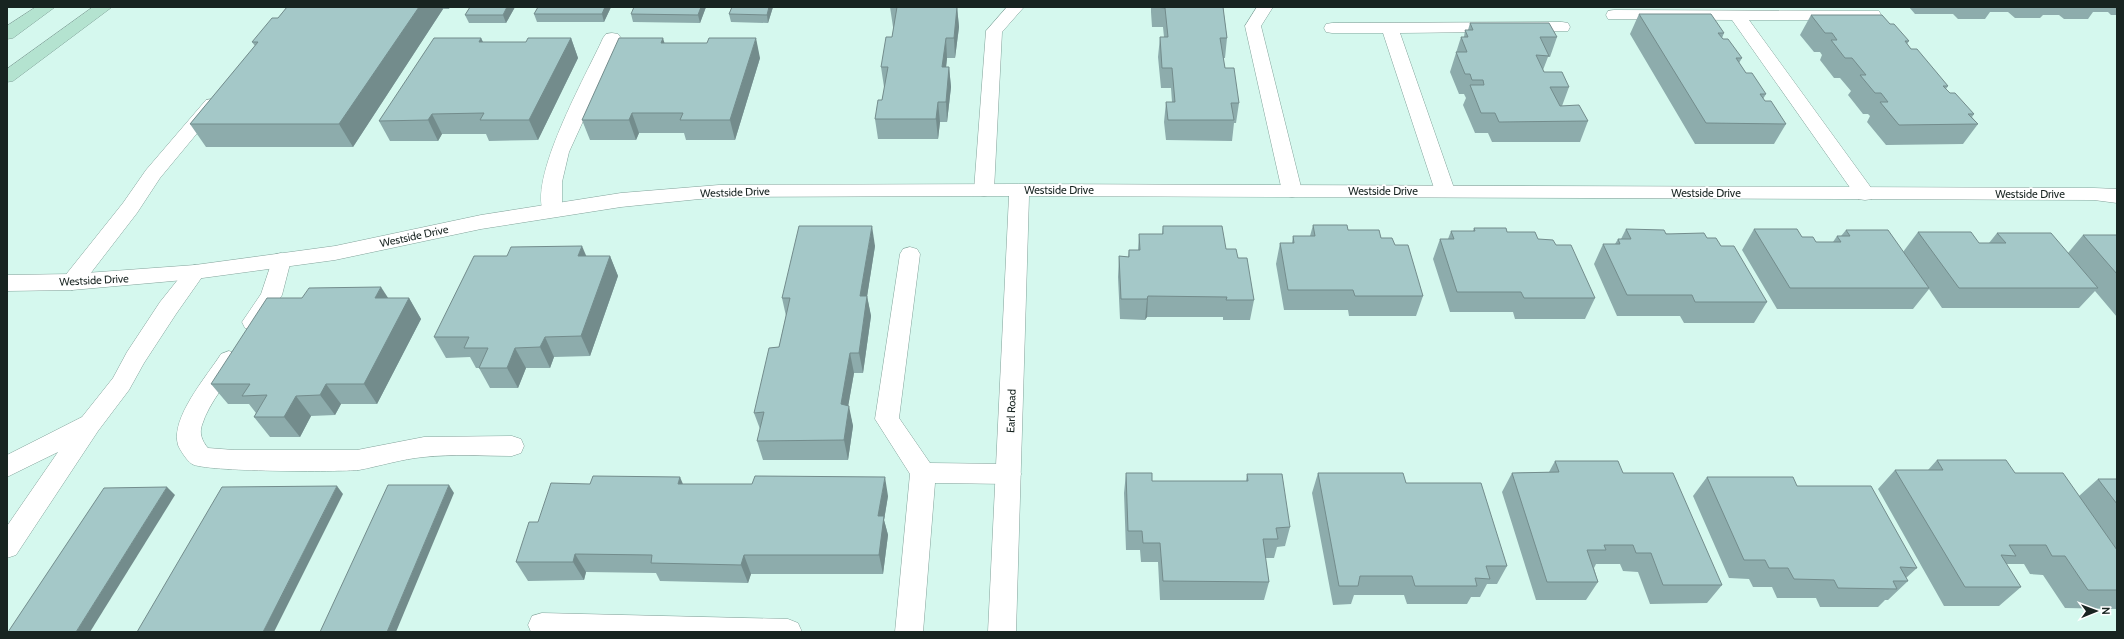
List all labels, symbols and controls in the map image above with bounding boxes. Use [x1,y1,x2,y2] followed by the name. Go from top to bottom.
[1024,183,1094,197] street label: Westside Drive
[700,184,770,200] street label: Westside Drive
[1348,184,1418,198] street label: Westside Drive
[1671,186,1741,200] street label: Westside Drive
[1995,187,2065,201] street label: Westside Drive
[378,222,450,250] street label: Westside Drive
[59,271,129,289] street label: Westside Drive
[1003,389,1019,433] street label: Earl Road
[2076,591,2116,631] north arrow
[2099,607,2113,615] text: N

